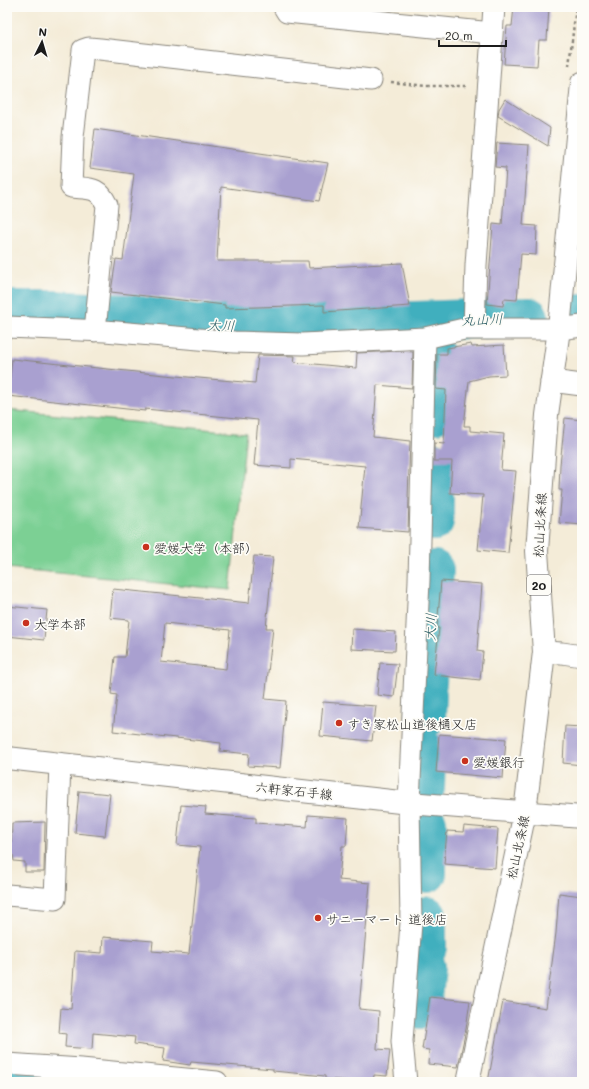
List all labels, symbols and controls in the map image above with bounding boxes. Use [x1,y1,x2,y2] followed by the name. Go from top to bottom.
[22,22,62,62] north arrow
[439,22,506,48] scale bar
[38,24,48,39] text: N
[445,27,473,43] text: 20 m
[461,309,503,329] water label: 丸山川
[207,315,235,335] water label: 大川
[529,491,549,558] street label: 松山北条線
[154,539,258,556] place label: 愛媛大学（本部）
[141,542,151,552] marker: 愛媛大学（本部）
[527,575,551,595] road number: 20
[420,613,440,641] water label: 大川
[34,615,86,632] place label: 大学本部
[21,618,31,628] marker: 大学本部
[347,715,477,732] place label: すき家松山道後樋又店
[334,718,344,728] marker: すき家松山道後樋又店
[473,753,525,770] place label: 愛媛銀行
[460,756,470,766] marker: 愛媛銀行
[254,777,335,803] street label: 六軒家石手線
[502,812,532,881] street label: 松山北条線
[326,910,447,927] place label: サニーマート 道後店
[313,913,323,923] marker: サニーマート 道後店

